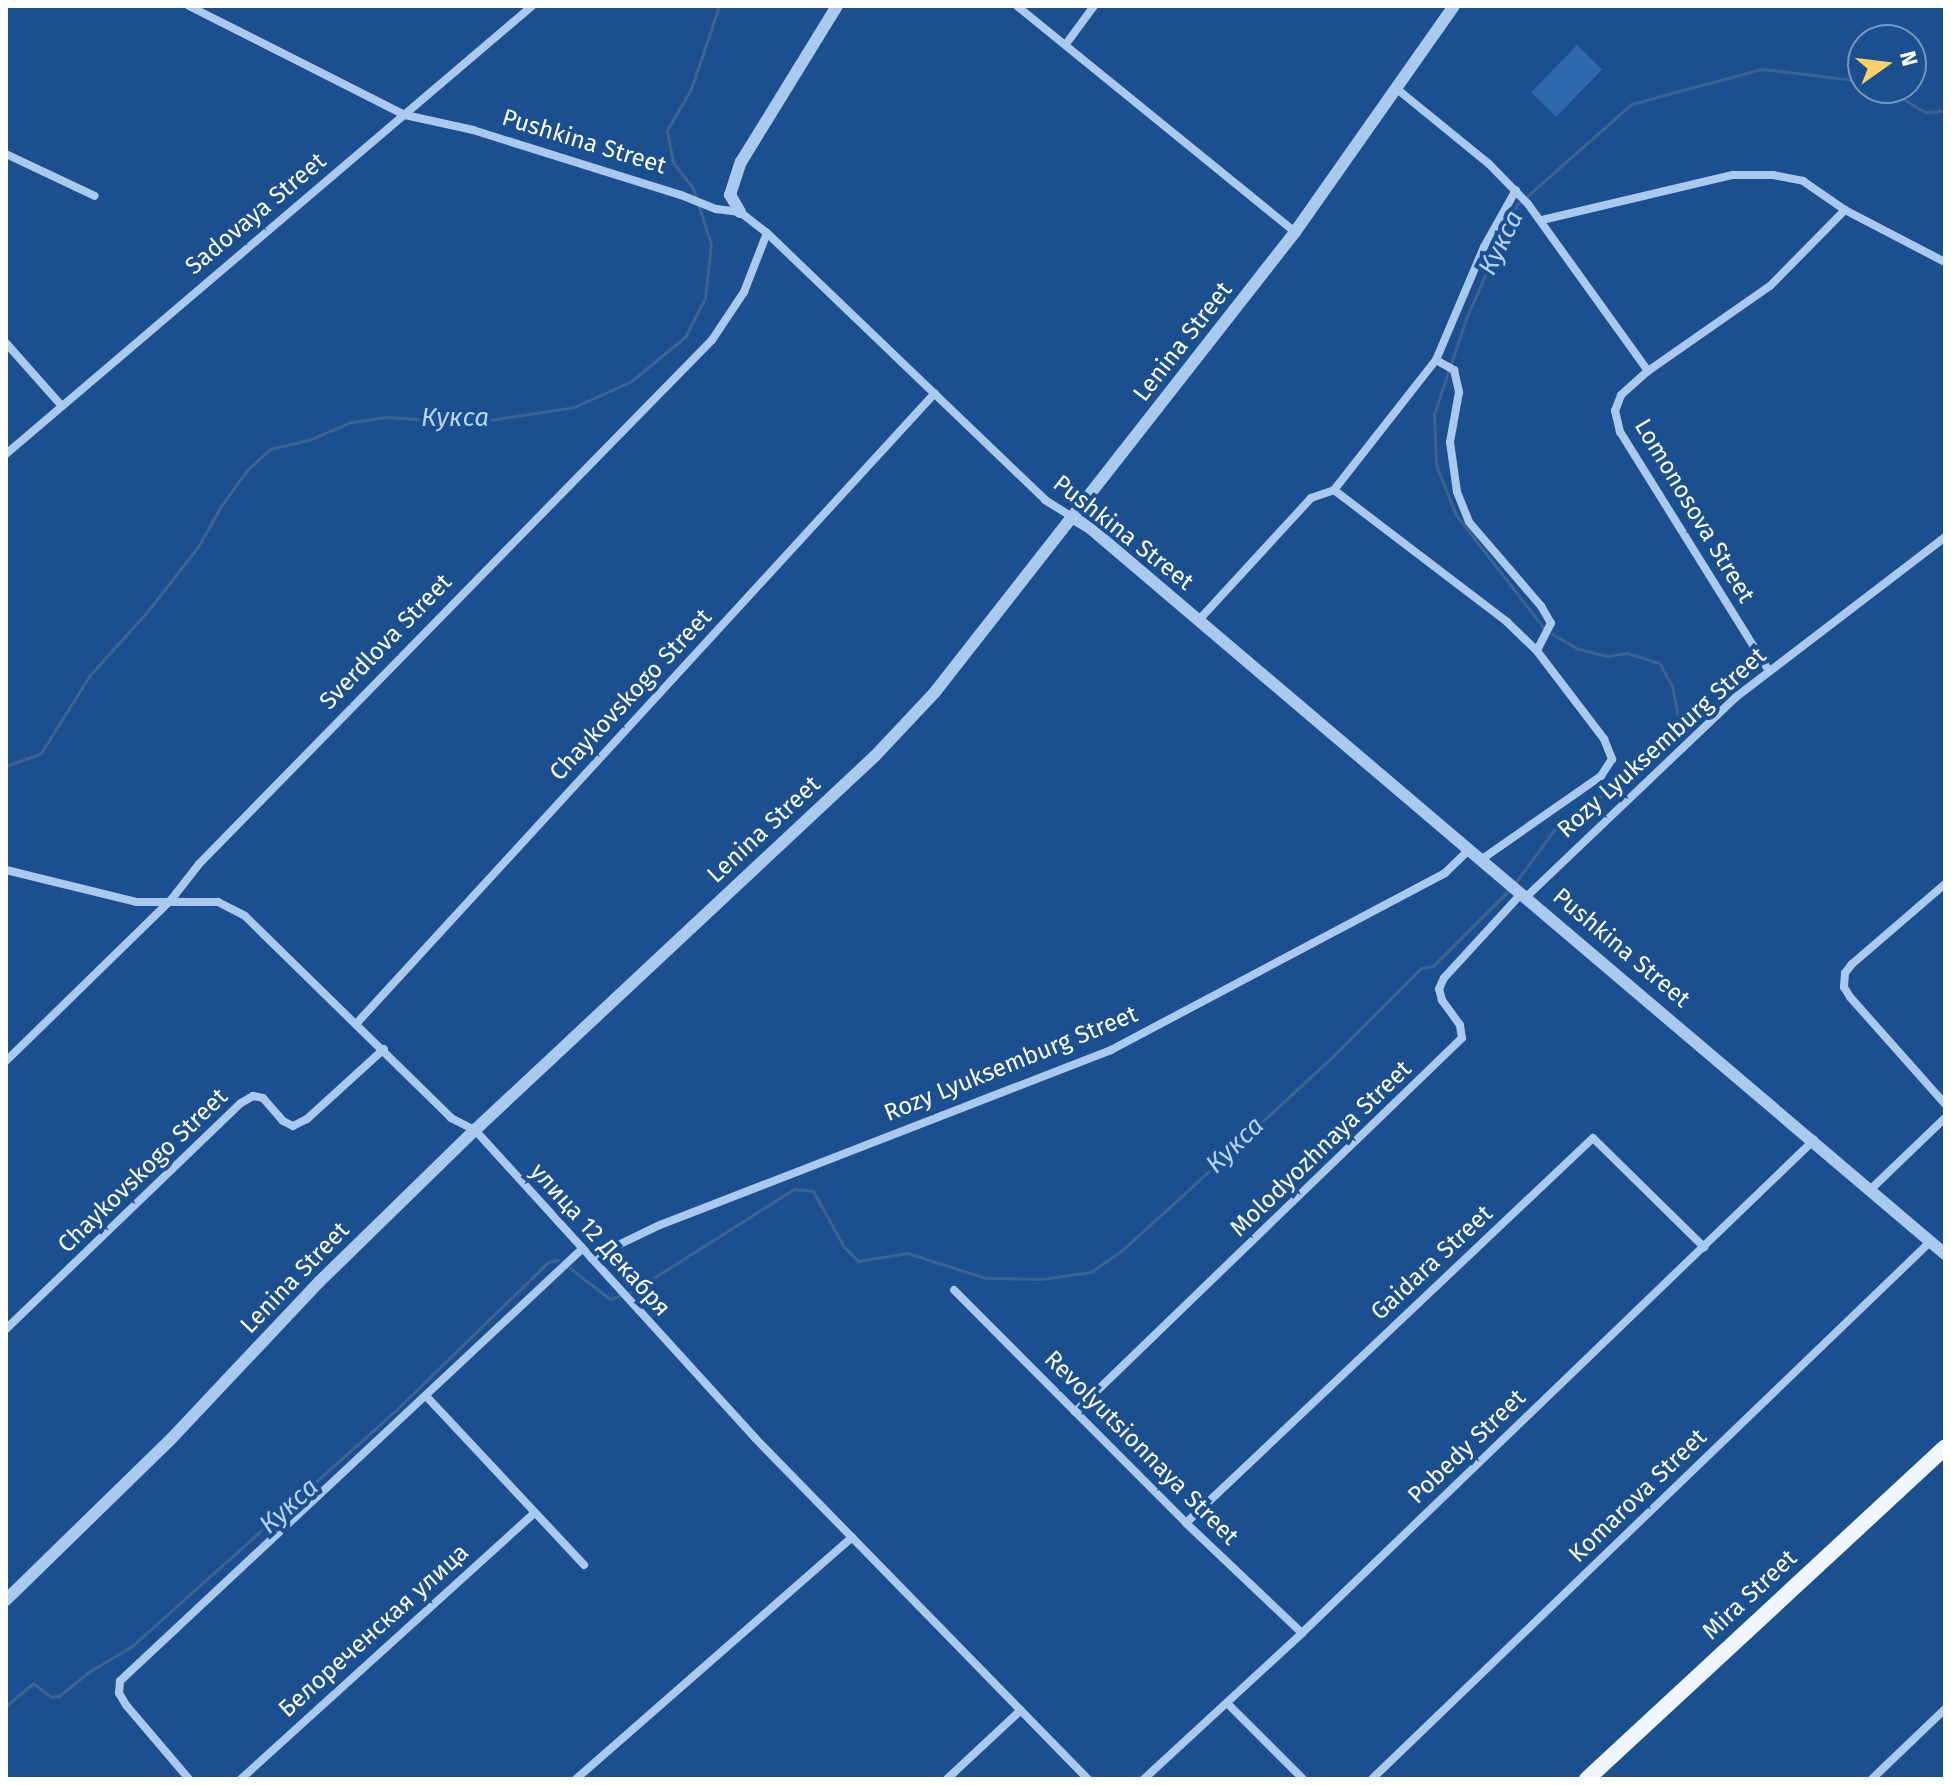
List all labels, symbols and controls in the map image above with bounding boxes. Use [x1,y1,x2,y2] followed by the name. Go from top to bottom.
[1847,24,1927,104] north arrow
[1894,48,1924,69] text: N
[498,103,670,181] street label: Pushkina Street
[180,147,332,281] street label: Sadovaya Street
[1472,206,1530,280] water label: Кукса
[1127,276,1239,408] street label: Lenina Street
[421,402,489,434] water label: Кукса
[1628,414,1760,608] street label: Lomonosova Street
[1047,469,1199,597] street label: Pushkina Street
[314,568,458,716] street label: Sverdlova Street
[544,603,718,787] street label: Chaykovskogo Street
[1552,642,1772,844] street label: Rozy Lyuksemburg Street
[702,770,826,890] street label: Lenina Street
[1547,882,1695,1014] street label: Pushkina Street
[880,1000,1142,1128] street label: Rozy Lyuksemburg Street
[1224,1055,1418,1243] street label: Molodyozhnaya Street
[52,1083,234,1259] street label: Chaykovskogo Street
[1200,1110,1270,1180] water label: Кукса
[524,1158,676,1322] street label: улица 12 Декабря
[1365,1200,1499,1326] street label: Gaidara Street
[235,1216,355,1340] street label: Lenina Street
[1038,1345,1244,1551] street label: Revolyutsionnaya Street
[1402,1384,1532,1510] street label: Pobedy Street
[1563,1423,1713,1569] street label: Komarova Street
[253,1472,325,1540] water label: Кукса
[273,1538,475,1724] street label: Белореченская улица
[1697,1544,1803,1646] street label: Mira Street

